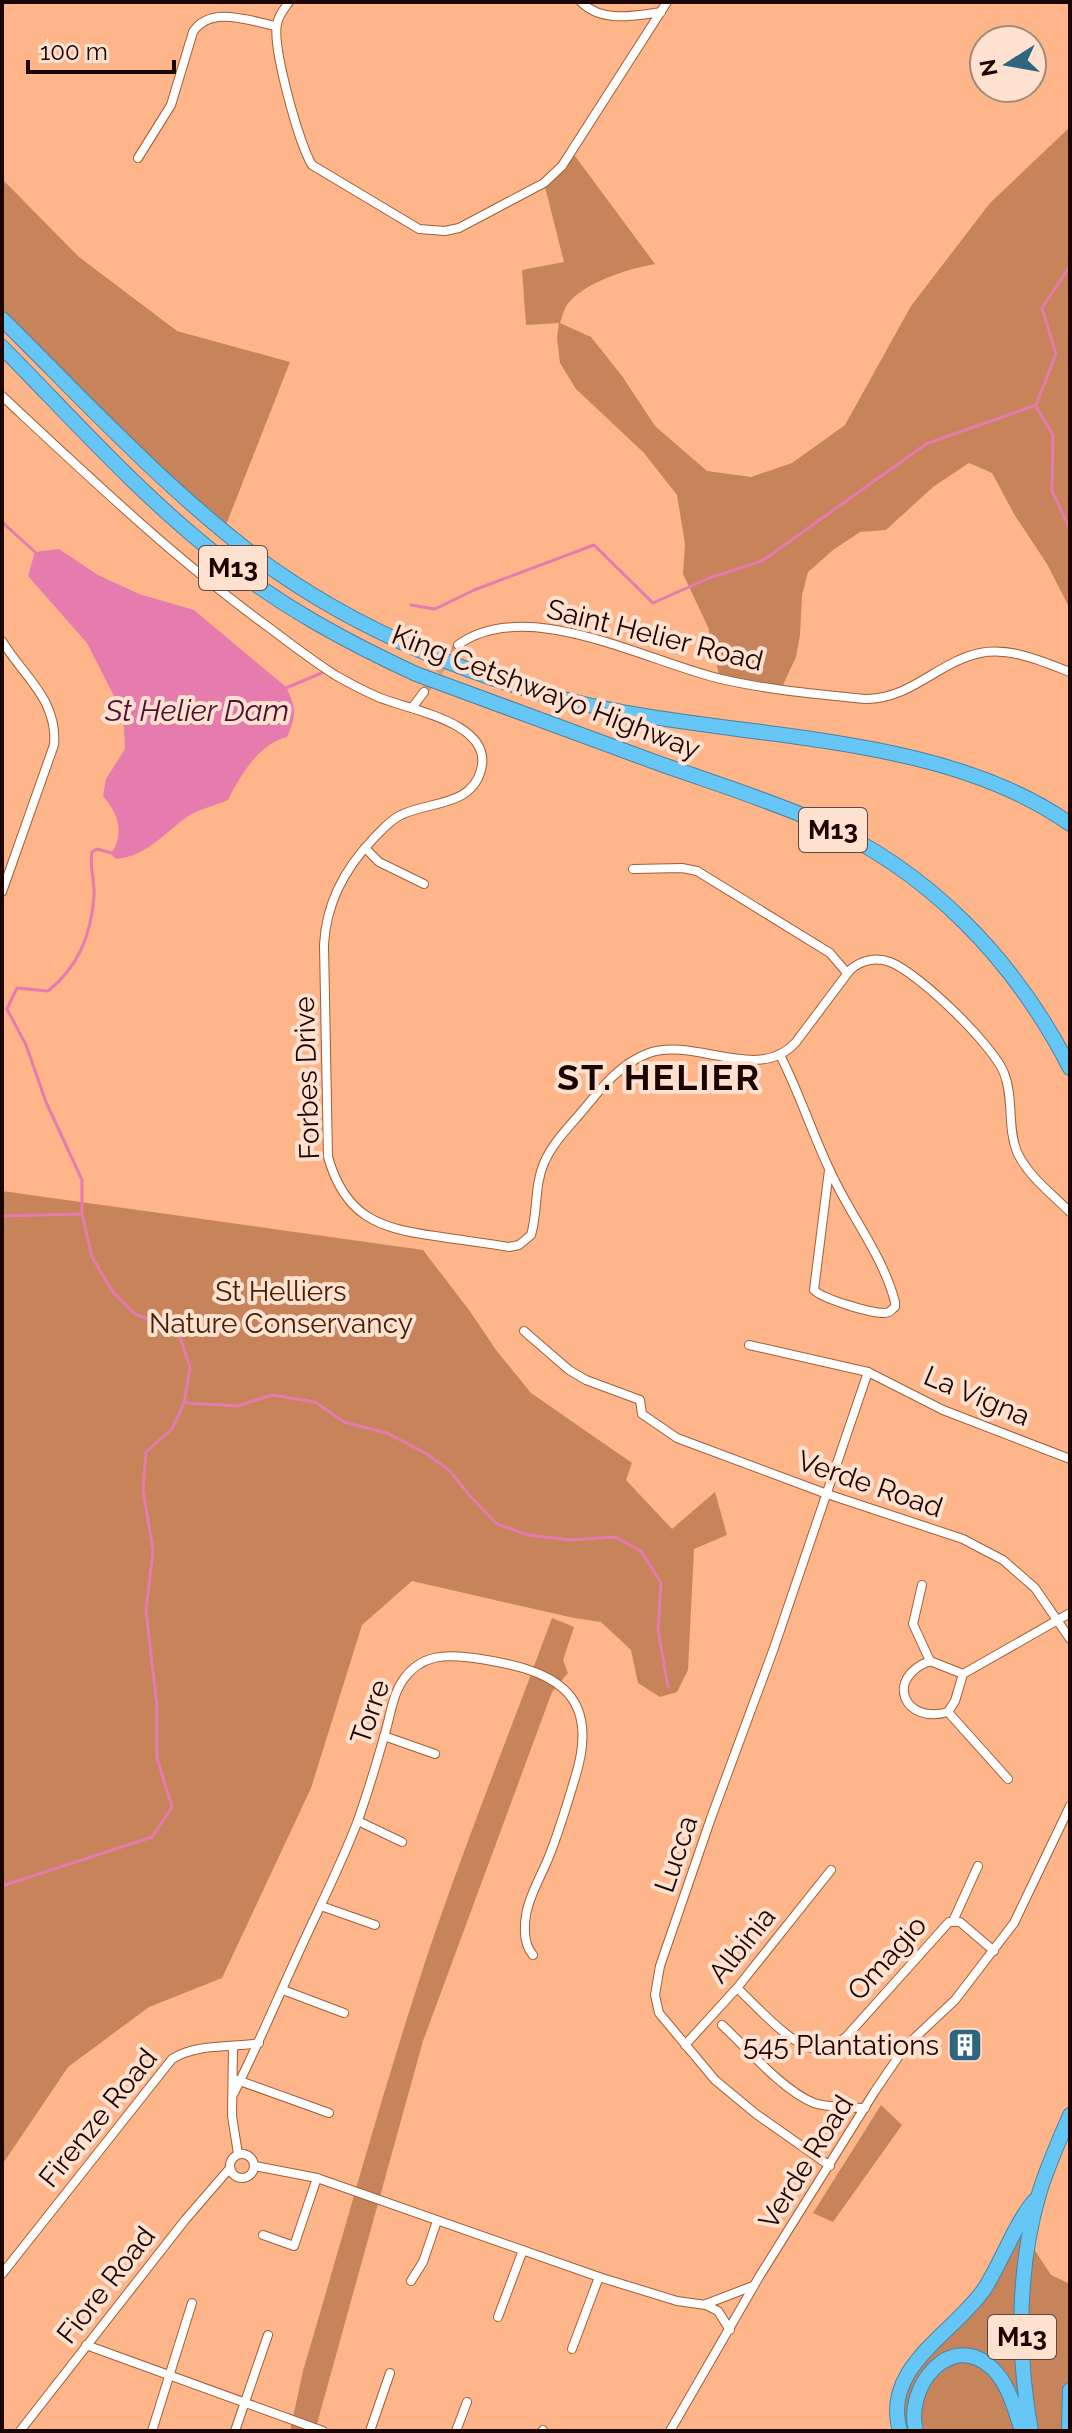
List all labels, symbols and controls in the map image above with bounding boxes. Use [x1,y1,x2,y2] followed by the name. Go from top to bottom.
[28,24,174,74] scale bar
[968,24,1048,104] north arrow
[40,37,108,66] text: 100 m
[974,57,1003,79] text: N
[199,546,267,590] road number: M13
[544,592,766,678] street label: Saint Helier Road
[387,618,705,766] street label: King Cetshwayo Highway
[104,693,289,728] water label: St Helier Dam
[799,808,867,852] road number: M13
[288,996,326,1160] street label: Forbes Drive
[557,1056,761,1098] district label: ST. HELIER
[149,1275,413,1340] park label: St Helliers Nature Conservancy
[919,1359,1035,1433] street label: La Vigna
[793,1444,947,1524] street label: Verde Road
[344,1675,396,1749] street label: Torre
[648,1811,704,1897] street label: Lucca
[702,1901,782,1989] street label: Albinia
[841,1909,933,2007] street label: Omagio
[946,2026,984,2064] building icon: 545 Plantations
[743,2029,939,2062] place label: 545 Plantations
[32,2042,164,2194] street label: Firenze Road
[752,2089,860,2235] street label: Verde Road
[50,2220,162,2350] street label: Fiore Road
[988,2315,1056,2359] road number: M13

